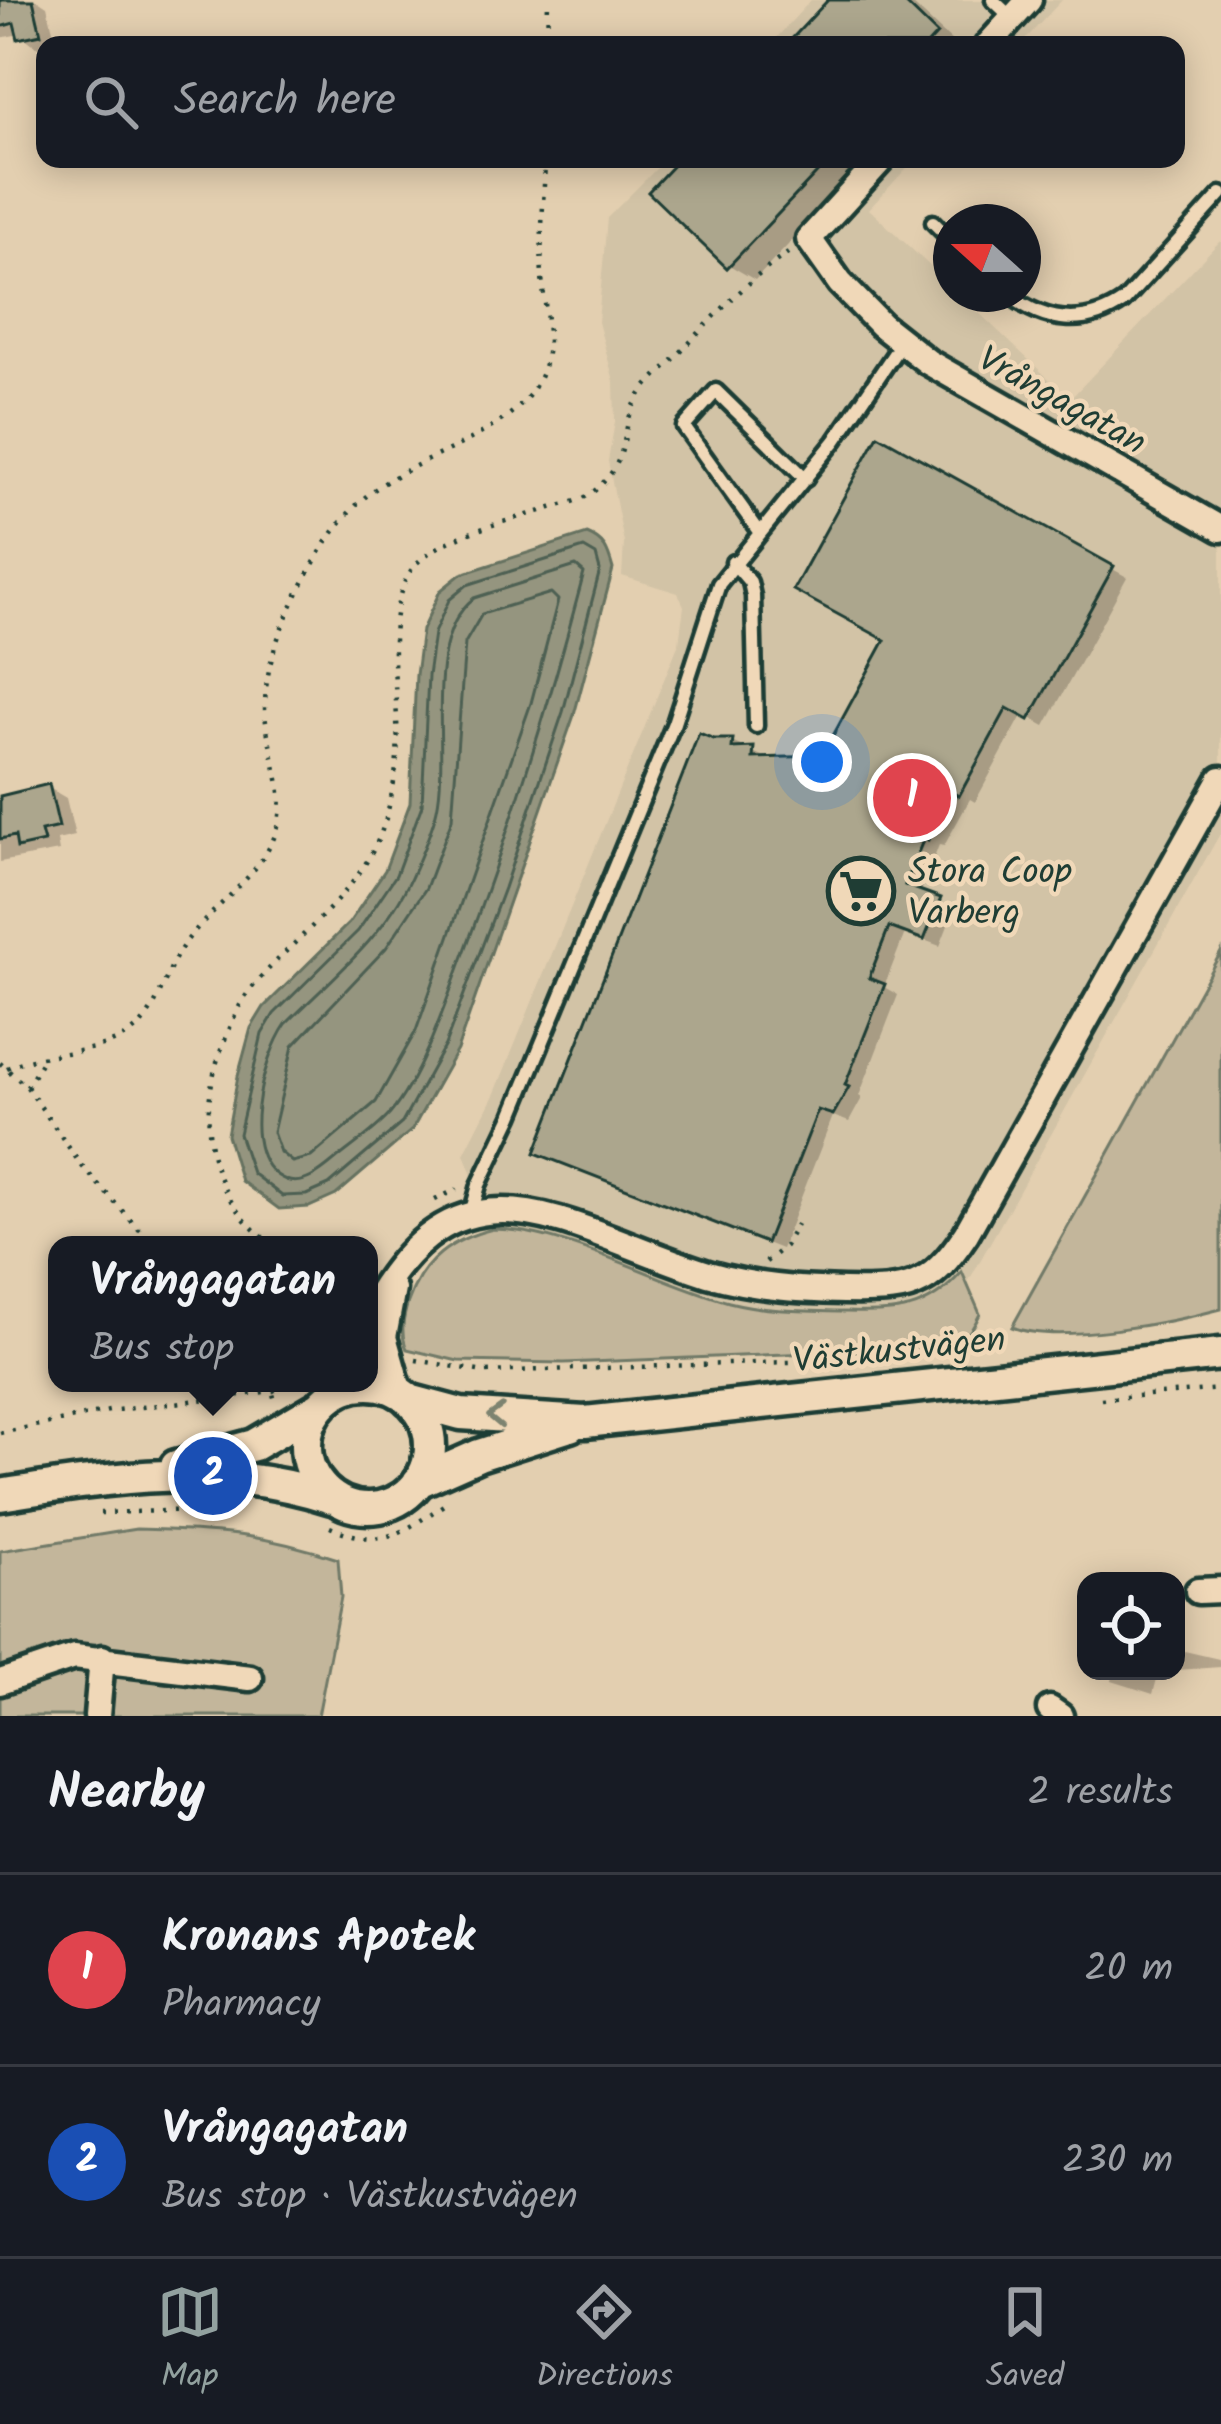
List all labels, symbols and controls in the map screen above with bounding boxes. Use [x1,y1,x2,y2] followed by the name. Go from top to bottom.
[36,36,1185,168] search box
[174,66,396,138] text: Search here
[78,69,144,135] icon: search
[933,204,1041,312] north arrow
[966,332,1156,472] street label: Vrångagatan
[792,732,852,792] your location
[873,753,951,843] pin: 1
[908,845,1072,943] place label: Stora Coop Varberg
[826,856,896,926] supermarket icon: Stora Coop Varberg
[48,1236,378,1392] popup
[90,1247,336,1319] text: Vrångagatan
[790,1312,1009,1391] street label: Västkustvägen
[90,1319,234,1381] text: Bus stop
[486,1403,505,1429] one-way arrow
[174,1431,252,1521] pin: 2
[1077,1572,1185,1680] map controls
[1077,1572,1185,1680] button: locate
[48,1754,205,1835] text: Nearby
[1028,1763,1173,1825] text: 2 results
[162,1903,475,1975] text: Kronans Apotek
[81,1939,93,2001] text: 1
[1084,1939,1173,2001] text: 20 m
[162,1975,320,2037] text: Pharmacy
[162,2095,408,2167] text: Vrångagatan
[76,2131,98,2193] text: 2
[1062,2131,1173,2193] text: 230 m
[162,2167,578,2229] text: Bus stop · Västkustvägen
[157,2279,223,2404] tab: Map
[536,2279,673,2404] tab: Directions
[986,2279,1064,2404] tab: Saved

